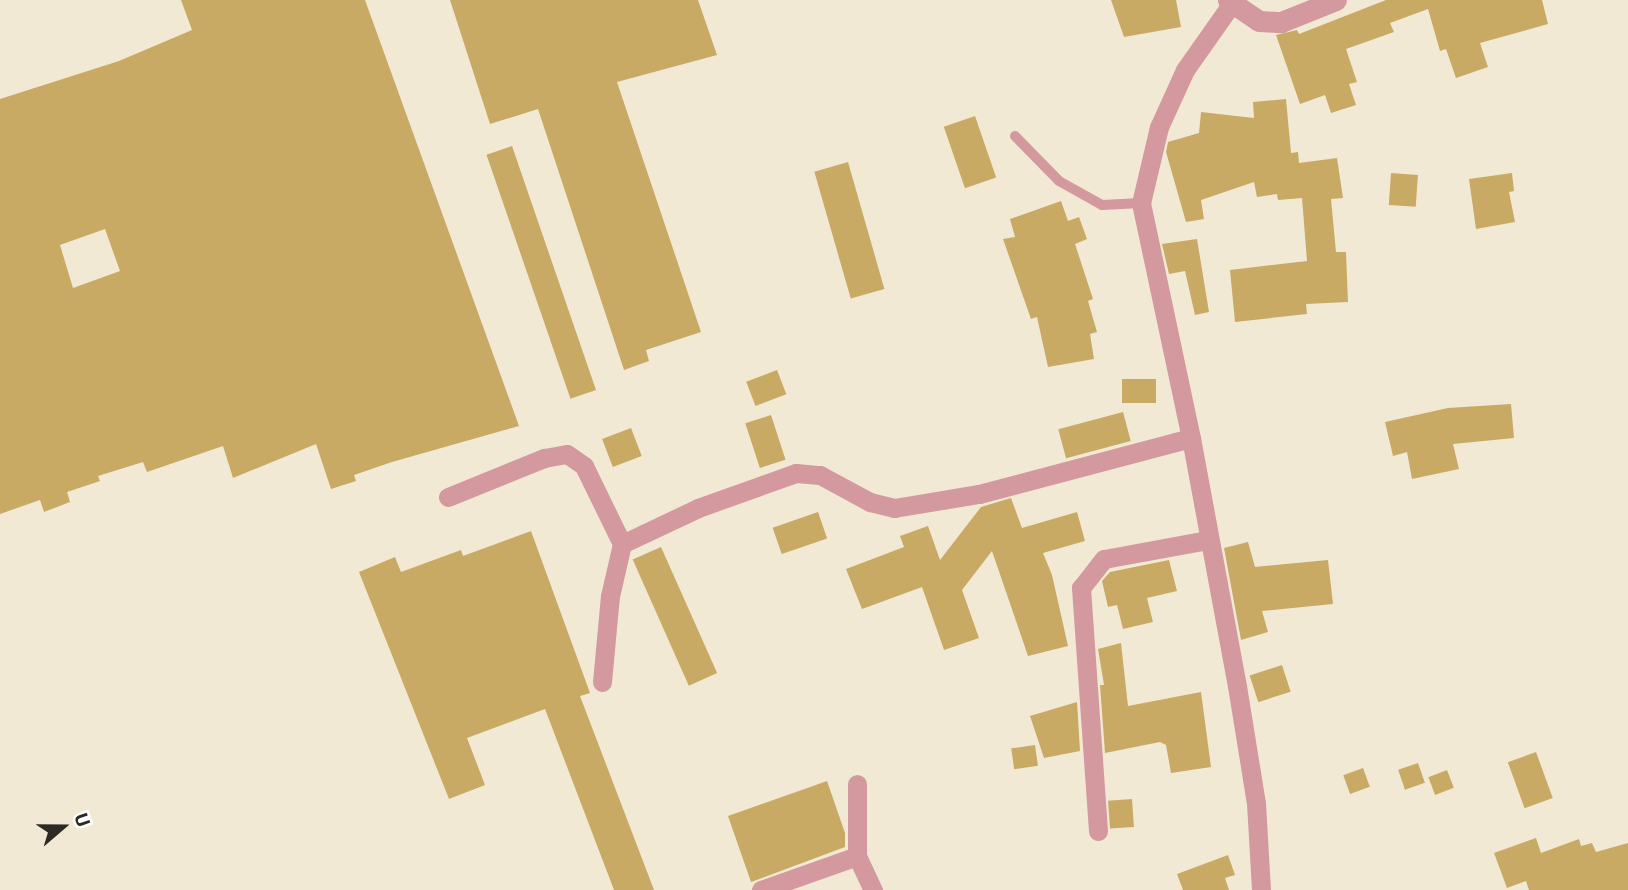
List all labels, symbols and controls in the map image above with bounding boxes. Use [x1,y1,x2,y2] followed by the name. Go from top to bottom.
[28,792,98,862] north arrow
[70,810,96,830] text: U

